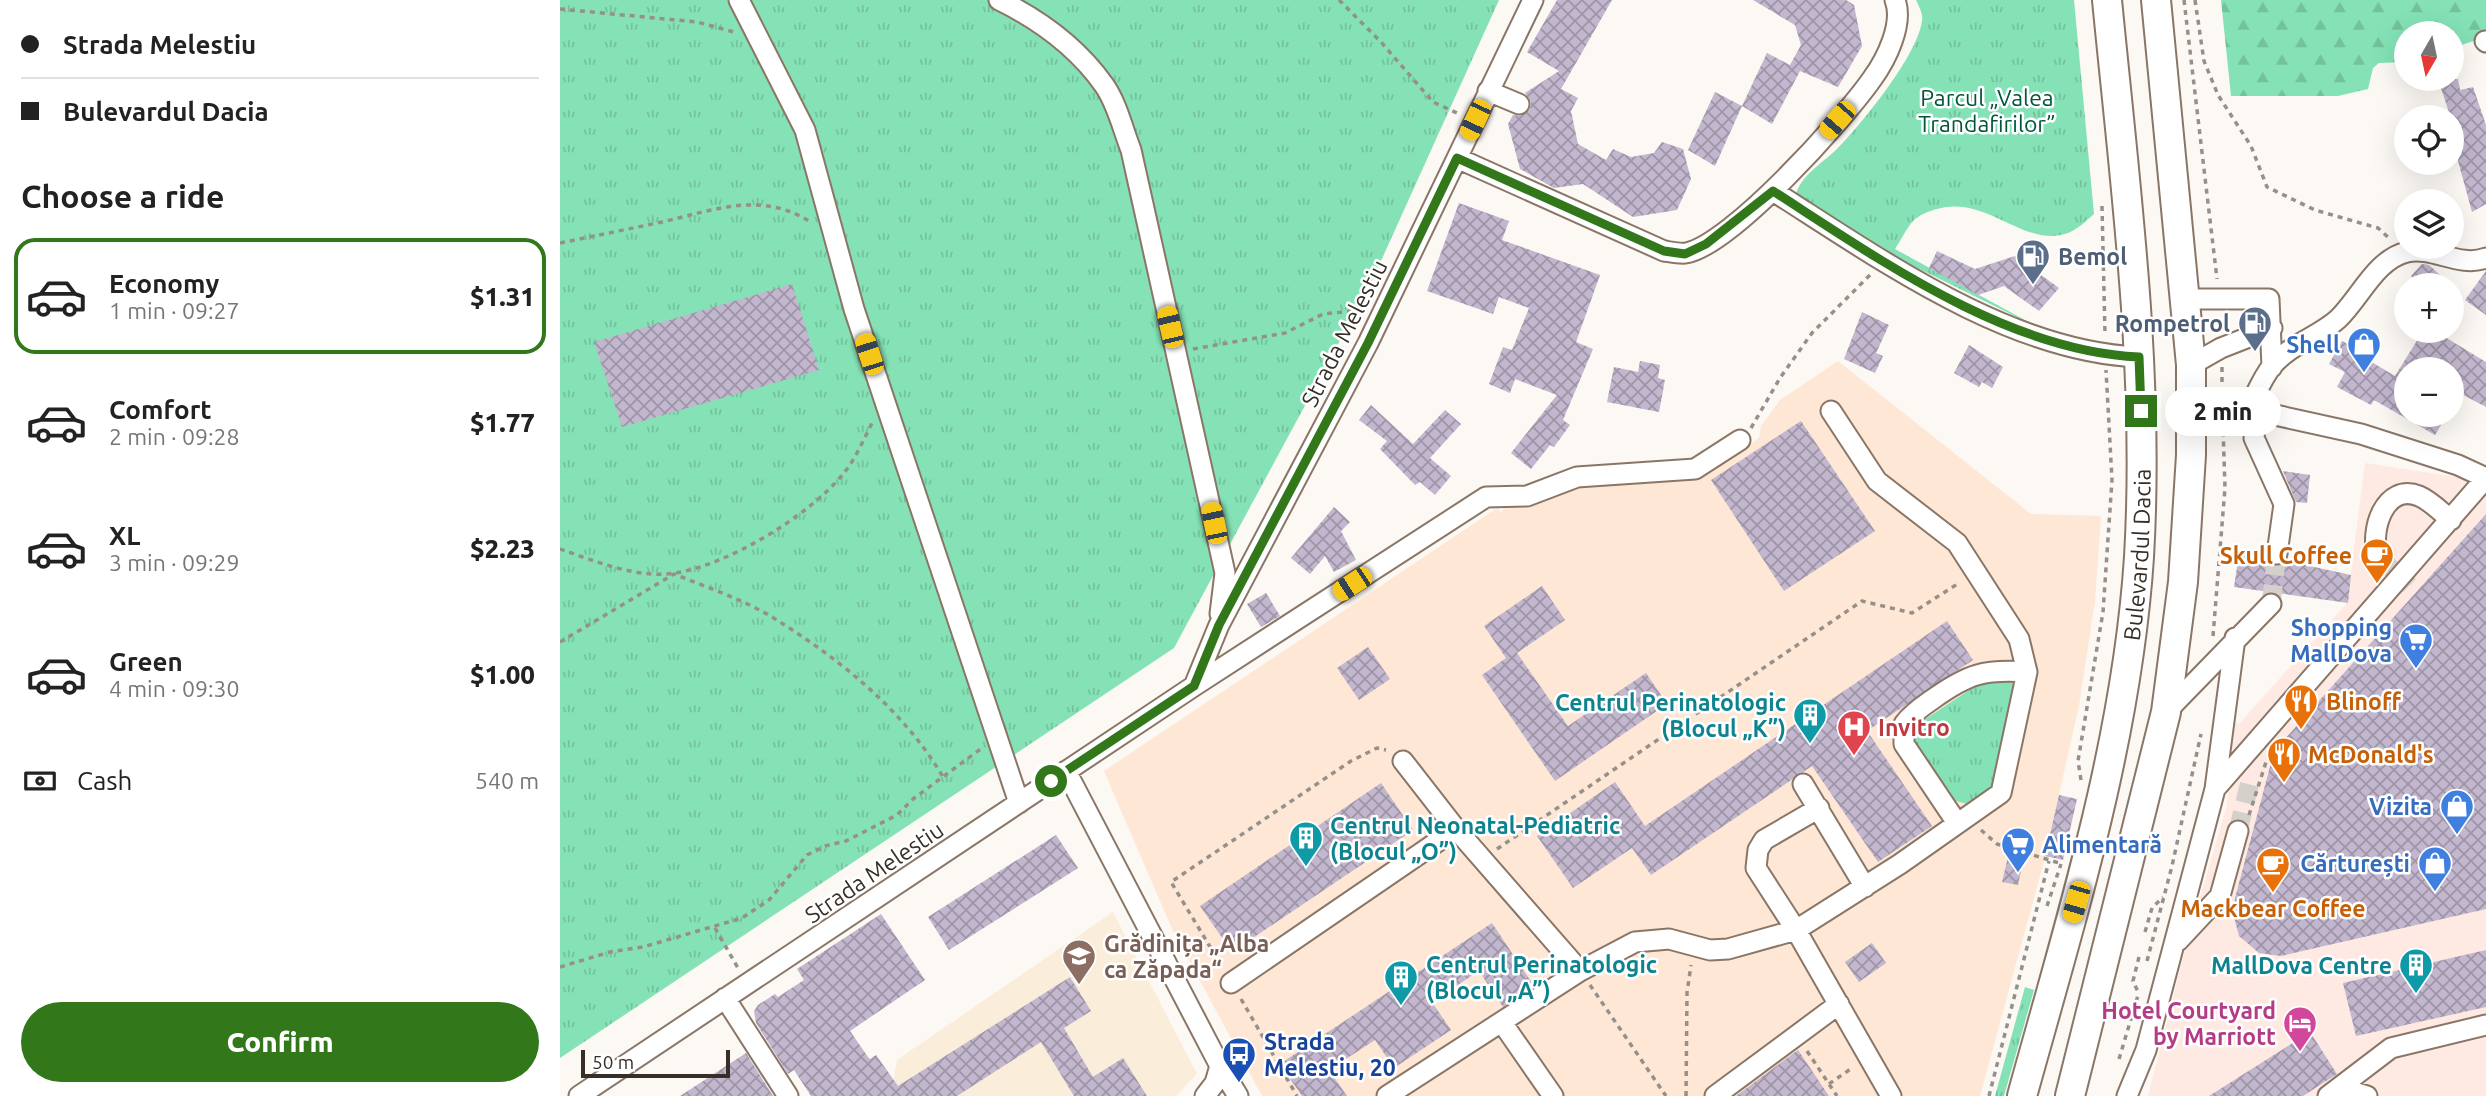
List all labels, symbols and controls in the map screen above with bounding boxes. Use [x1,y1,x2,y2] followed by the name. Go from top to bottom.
[2394,21,2464,91] north arrow
[2394,21,2464,427] map controls
[63,30,256,59] text: Strada Melestiu
[1918,85,2056,136] park label: Parcul „Valea Trandafirilor”
[63,97,269,126] text: Bulevardul Dacia
[1457,97,1494,143] car
[1816,97,1859,143] car
[2394,105,2464,175] button: locate
[21,178,224,214] text: Choose a ride
[2394,189,2464,259] button: layers
[2014,237,2052,286] fuel station icon: Bemol
[2058,244,2127,269] place label: Bemol
[1296,255,1392,411] street label: Strada Melestiu
[25,265,88,328] icon: car
[109,269,219,298] text: Economy
[2394,273,2464,343] button: +
[470,282,535,311] text: $1.31
[109,298,240,323] text: 1 min · 09:27
[1156,304,1185,350] car
[2236,304,2274,353] fuel station icon: Rompetrol
[2115,311,2230,336] place label: Rompetrol
[2345,325,2383,374] shop icon: Shell
[853,331,886,377] car
[2286,332,2340,357] place label: Shell
[2394,357,2464,427] button: −
[2166,386,2281,436] callout: 2 min
[25,391,88,454] icon: car
[109,395,212,424] text: Comfort
[2125,395,2157,427] route end
[2194,399,2252,424] text: 2 min
[470,408,535,437] text: $1.77
[109,424,240,449] text: 2 min · 09:28
[2118,468,2154,642] street label: Bulevardul Dacia
[1200,500,1229,546] car
[25,517,88,580] icon: car
[109,521,140,550] text: XL
[470,534,535,563] text: $2.23
[2358,536,2396,585] cafe icon: Skull Coffee
[2220,543,2352,568] place label: Skull Coffee
[109,550,240,575] text: 3 min · 09:29
[1329,564,1376,604] car
[2290,615,2392,666] place label: Shopping MallDova
[2397,621,2435,670] supermarket icon: Shopping MallDova
[25,643,88,706] icon: car
[109,647,183,676] text: Green
[470,660,535,689] text: $1.00
[109,676,240,701] text: 4 min · 09:30
[2282,682,2320,731] restaurant icon: Blinoff
[2326,689,2402,714] place label: Blinoff
[1555,690,1786,742] place label: Centrul Perinatologic (Blocul „K”)
[1791,696,1829,745] building icon: Centrul Perinatologic (Blocul „K”)
[1835,708,1873,757] hospital icon: Invitro
[1878,715,1950,740] place label: Invitro
[2265,735,2303,784] restaurant icon: McDonald's
[2308,742,2434,767] place label: McDonald's
[21,762,59,800] icon: cash
[1035,765,1067,797] route start
[77,766,132,795] text: Cash
[475,768,539,793] text: 540 m
[2438,787,2476,836] shop icon: Vizita
[2369,794,2432,819] place label: Vizita
[1330,813,1620,865] place label: Centrul Neonatal-Pediatric (Blocul „O”)
[800,817,948,927] street label: Strada Melestiu
[1287,819,1325,868] building icon: Centrul Neonatal-Pediatric (Blocul „O”)
[1999,825,2037,874] supermarket icon: Alimentară
[2042,832,2162,857] place label: Alimentară
[2416,844,2454,893] shop icon: Cărturești
[2254,845,2292,894] cafe icon: Mackbear Coffee
[2300,851,2410,877] place label: Cărturești
[2061,879,2092,925] car
[2180,896,2366,921] place label: Mackbear Coffee
[1104,931,1269,982] place label: Grădinița „Alba ca Zăpada“
[1060,937,1098,986] school or university icon: Grădinița „Alba ca Zăpada“
[2397,946,2435,995] building icon: MallDova Centre
[1426,952,1657,1004] place label: Centrul Perinatologic (Blocul „A”)
[2211,953,2392,978] place label: MallDova Centre
[1382,958,1420,1007] building icon: Centrul Perinatologic (Blocul „A”)
[2101,998,2276,1049] place label: Hotel Courtyard by Marriott
[21,1002,539,1082] button: Confirm
[2281,1004,2319,1053] hotel icon: Hotel Courtyard by Marriott
[1264,1029,1396,1081] place label: Strada Melestiu, 20
[1220,1035,1258,1084] bus stop icon: Strada Melestiu, 20
[581,1047,730,1079] scale bar
[592,1051,634,1073] text: 50 m

